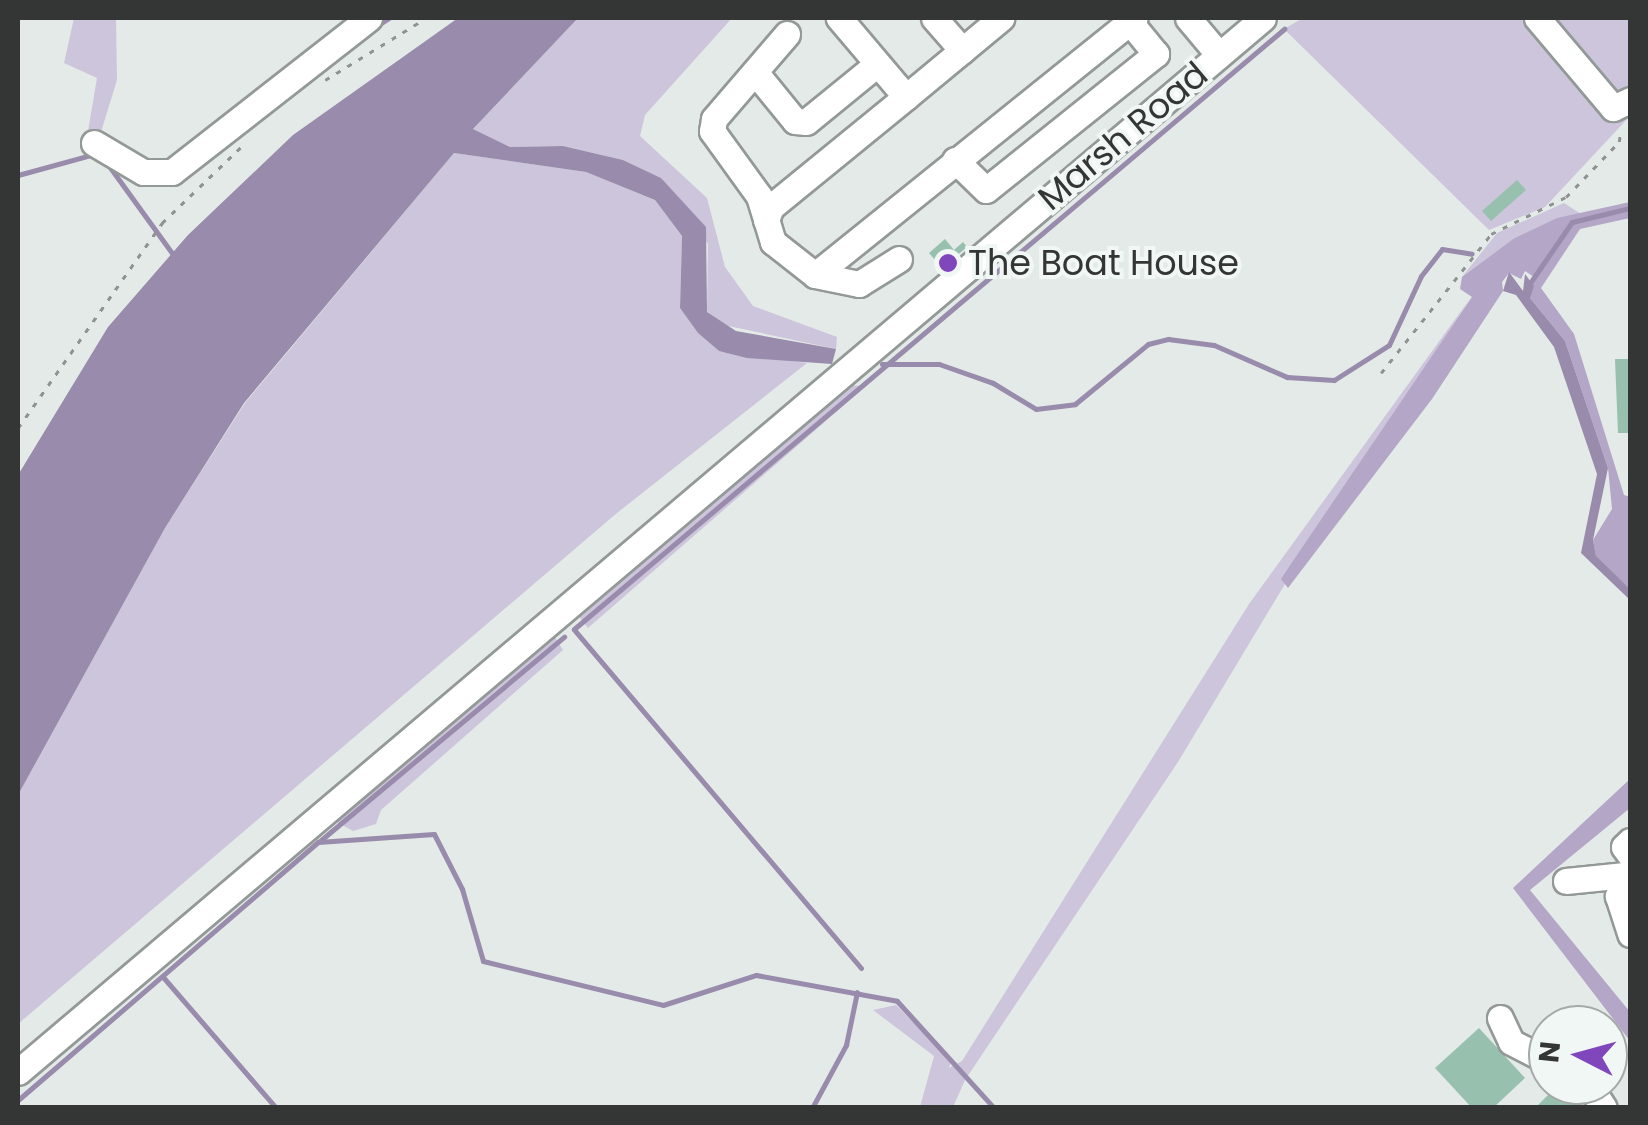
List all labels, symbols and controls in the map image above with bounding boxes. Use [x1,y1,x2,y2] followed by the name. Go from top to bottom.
[1030,53,1216,219] street label: Marsh Road
[968,242,1239,284] place label: The Boat House
[937,252,959,274] marker: The Boat House
[1528,1005,1628,1105] north arrow
[1529,1040,1570,1065] text: N

